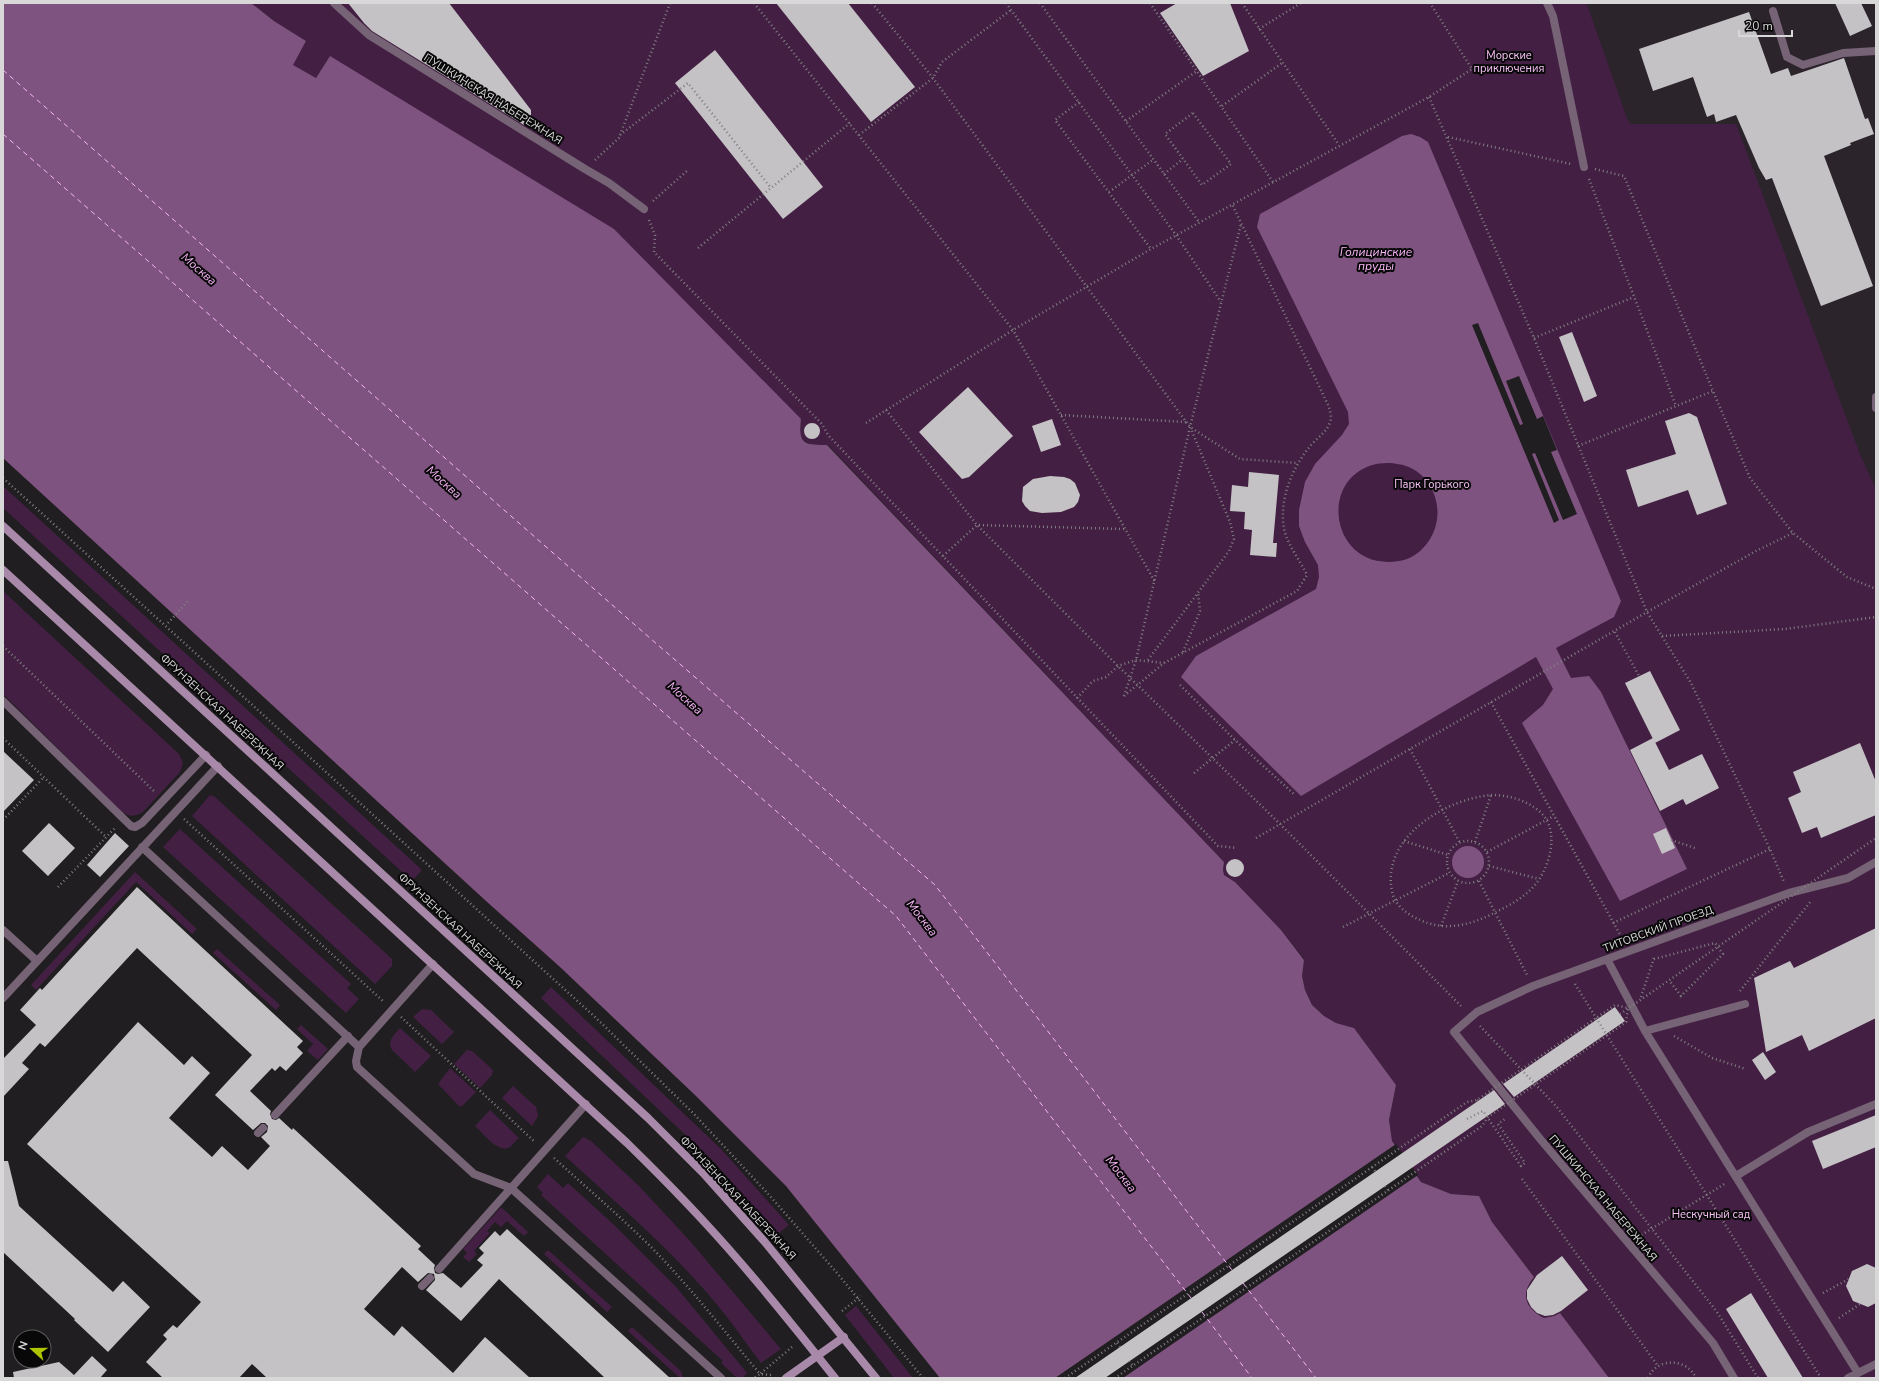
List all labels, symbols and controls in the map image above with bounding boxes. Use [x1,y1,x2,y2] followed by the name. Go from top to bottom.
[1739,12,1792,38] scale bar
[1745,18,1773,34] text: 20 m
[1474,48,1544,76] park label: Морские приключения
[421,50,565,148] street label: ПУШКИНСКАЯ НАБЕРЕЖНАЯ
[1340,244,1413,274] water label: Голицинские пруды
[178,249,220,289] water label: Москва
[423,462,465,502] water label: Москва
[1394,477,1470,492] park label: Парк Горького
[157,651,287,773] street label: ФРУНЗЕНСКАЯ НАБЕРЕЖНАЯ
[664,678,706,718] water label: Москва
[395,870,525,992] street label: ФРУНЗЕНСКАЯ НАБЕРЕЖНАЯ
[903,896,941,940] water label: Москва
[1601,902,1715,956] street label: ТИТОВСКИЙ ПРОЕЗД
[1546,1132,1660,1264] street label: ПУШКИНСКАЯ НАБЕРЕЖНАЯ
[677,1133,799,1263] street label: ФРУНЗЕНСКАЯ НАБЕРЕЖНАЯ
[1102,1152,1140,1196] water label: Москва
[1672,1207,1751,1222] park label: Нескучный сад
[12,1329,52,1369] north arrow
[15,1339,32,1352] text: N

